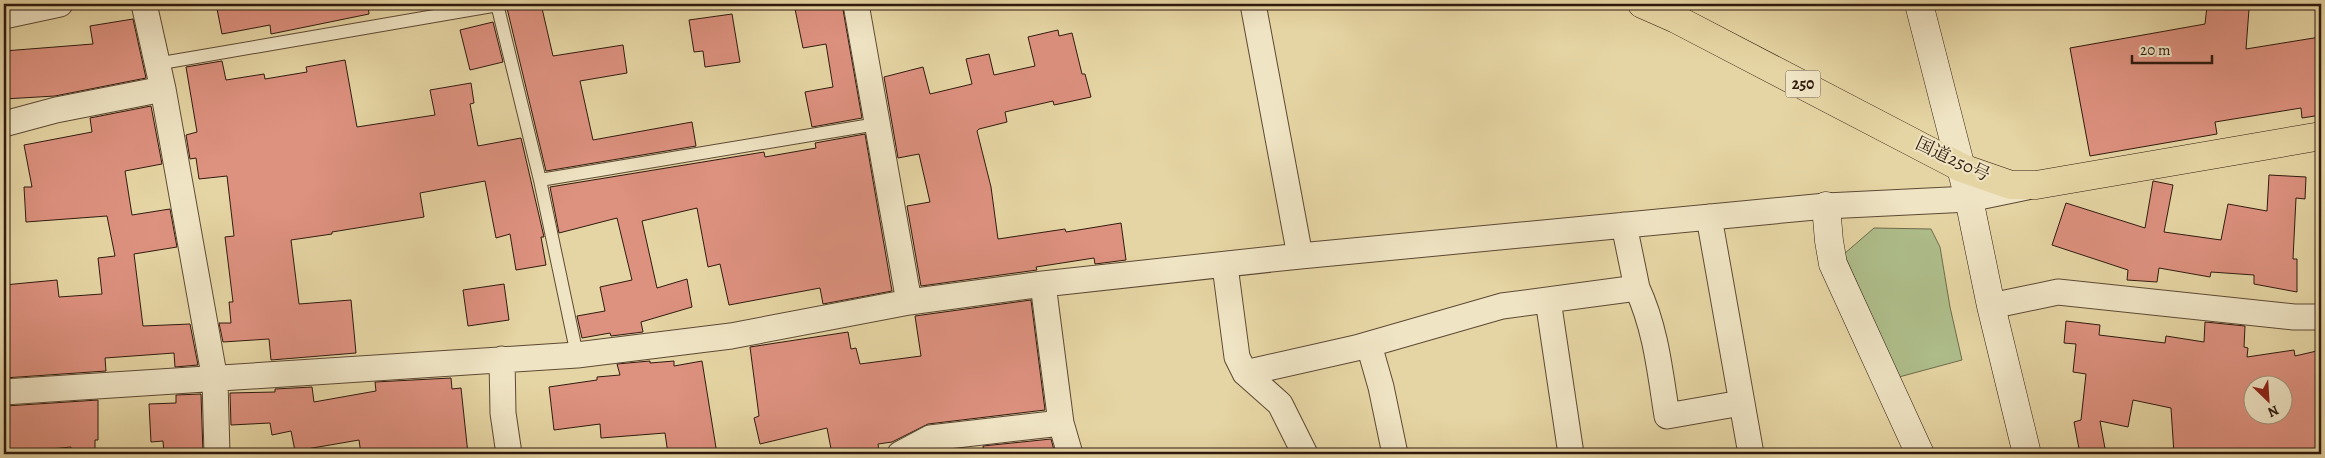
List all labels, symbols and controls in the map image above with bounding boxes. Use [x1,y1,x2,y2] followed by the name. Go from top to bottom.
[2132,32,2212,64] scale bar
[2140,40,2171,60] text: 20 m
[1786,70,1820,98] road number: 250
[1912,131,1994,187] street label: 国道250号
[2242,376,2292,426] north arrow
[2265,401,2282,422] text: N

